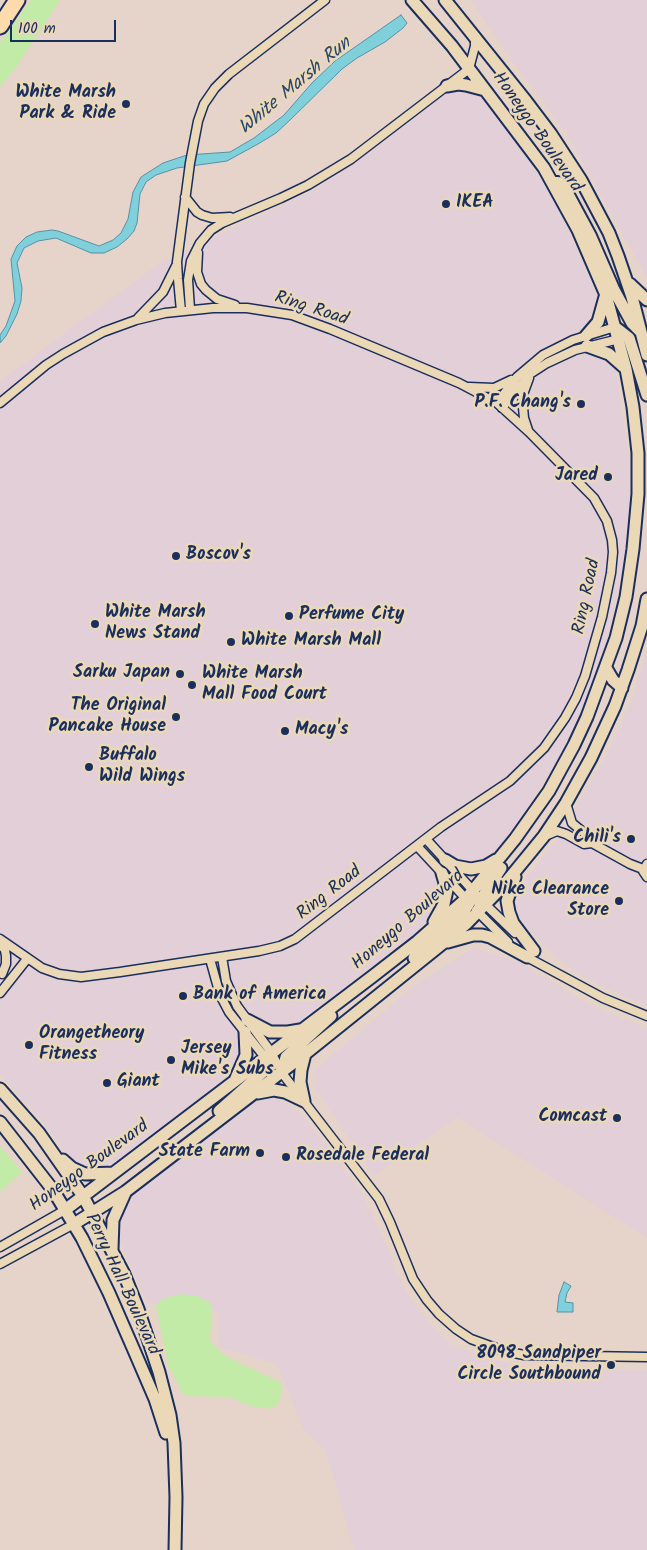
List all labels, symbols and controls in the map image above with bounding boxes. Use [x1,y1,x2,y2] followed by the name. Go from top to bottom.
[12,10,119,42] scale bar
[18,17,56,41] text: 100 m
[235,33,357,141] water label: White Marsh Run
[486,69,586,197] street label: Honeygo Boulevard
[15,83,116,126] place label: White Marsh Park & Ride
[120,98,132,110] marker: White Marsh Park & Ride
[456,193,494,215] place label: IKEA
[440,198,452,210] marker: IKEA
[271,288,351,332] street label: Ring Road
[474,393,571,415] place label: P.F. Chang's
[575,398,587,410] marker: P.F. Chang's
[555,466,598,488] place label: Jared
[602,471,614,483] marker: Jared
[186,545,251,567] place label: Boscov's
[170,550,182,562] marker: Boscov's
[570,557,606,637] street label: Ring Road
[105,603,206,646] place label: White Marsh News Stand
[299,605,404,627] place label: Perfume City
[283,610,295,622] marker: Perfume City
[89,618,101,630] marker: White Marsh News Stand
[241,631,381,653] place label: White Marsh Mall
[225,636,237,648] marker: White Marsh Mall
[73,663,170,685] place label: Sarku Japan
[202,664,327,706] place label: White Marsh Mall Food Court
[174,668,186,680] marker: Sarku Japan
[186,679,198,691] marker: White Marsh Mall Food Court
[49,696,166,739] place label: The Original Pancake House
[170,711,182,723] marker: The Original Pancake House
[295,720,348,742] place label: Macy's
[279,725,291,737] marker: Macy's
[99,746,185,789] place label: Buffalo Wild Wings
[83,761,95,773] marker: Buffalo Wild Wings
[573,828,621,850] place label: Chili's
[625,833,637,845] marker: Chili's
[293,862,367,926] street label: Ring Road
[348,866,470,976] street label: Honeygo Boulevard
[491,880,609,922] place label: Nike Clearance Store
[613,895,625,907] marker: Nike Clearance Store
[193,985,326,1007] place label: Bank of America
[177,990,189,1002] marker: Bank of America
[39,1024,144,1066] place label: Orangetheory Fitness
[23,1039,35,1051] marker: Orangetheory Fitness
[181,1039,274,1082] place label: Jersey Mike's Subs
[165,1054,177,1066] marker: Jersey Mike's Subs
[117,1072,160,1094] place label: Giant
[101,1077,113,1089] marker: Giant
[538,1107,607,1129] place label: Comcast
[611,1112,623,1124] marker: Comcast
[26,1117,154,1217] street label: Honeygo Boulevard
[159,1142,250,1164] place label: State Farm
[296,1146,429,1168] place label: Rosedale Federal
[254,1147,266,1159] marker: State Farm
[280,1151,292,1163] marker: Rosedale Federal
[79,1211,163,1359] street label: Perry Hall Boulevard
[457,1344,601,1386] place label: 8098 Sandpiper Circle Southbound
[605,1359,617,1371] marker: 8098 Sandpiper Circle Southbound

